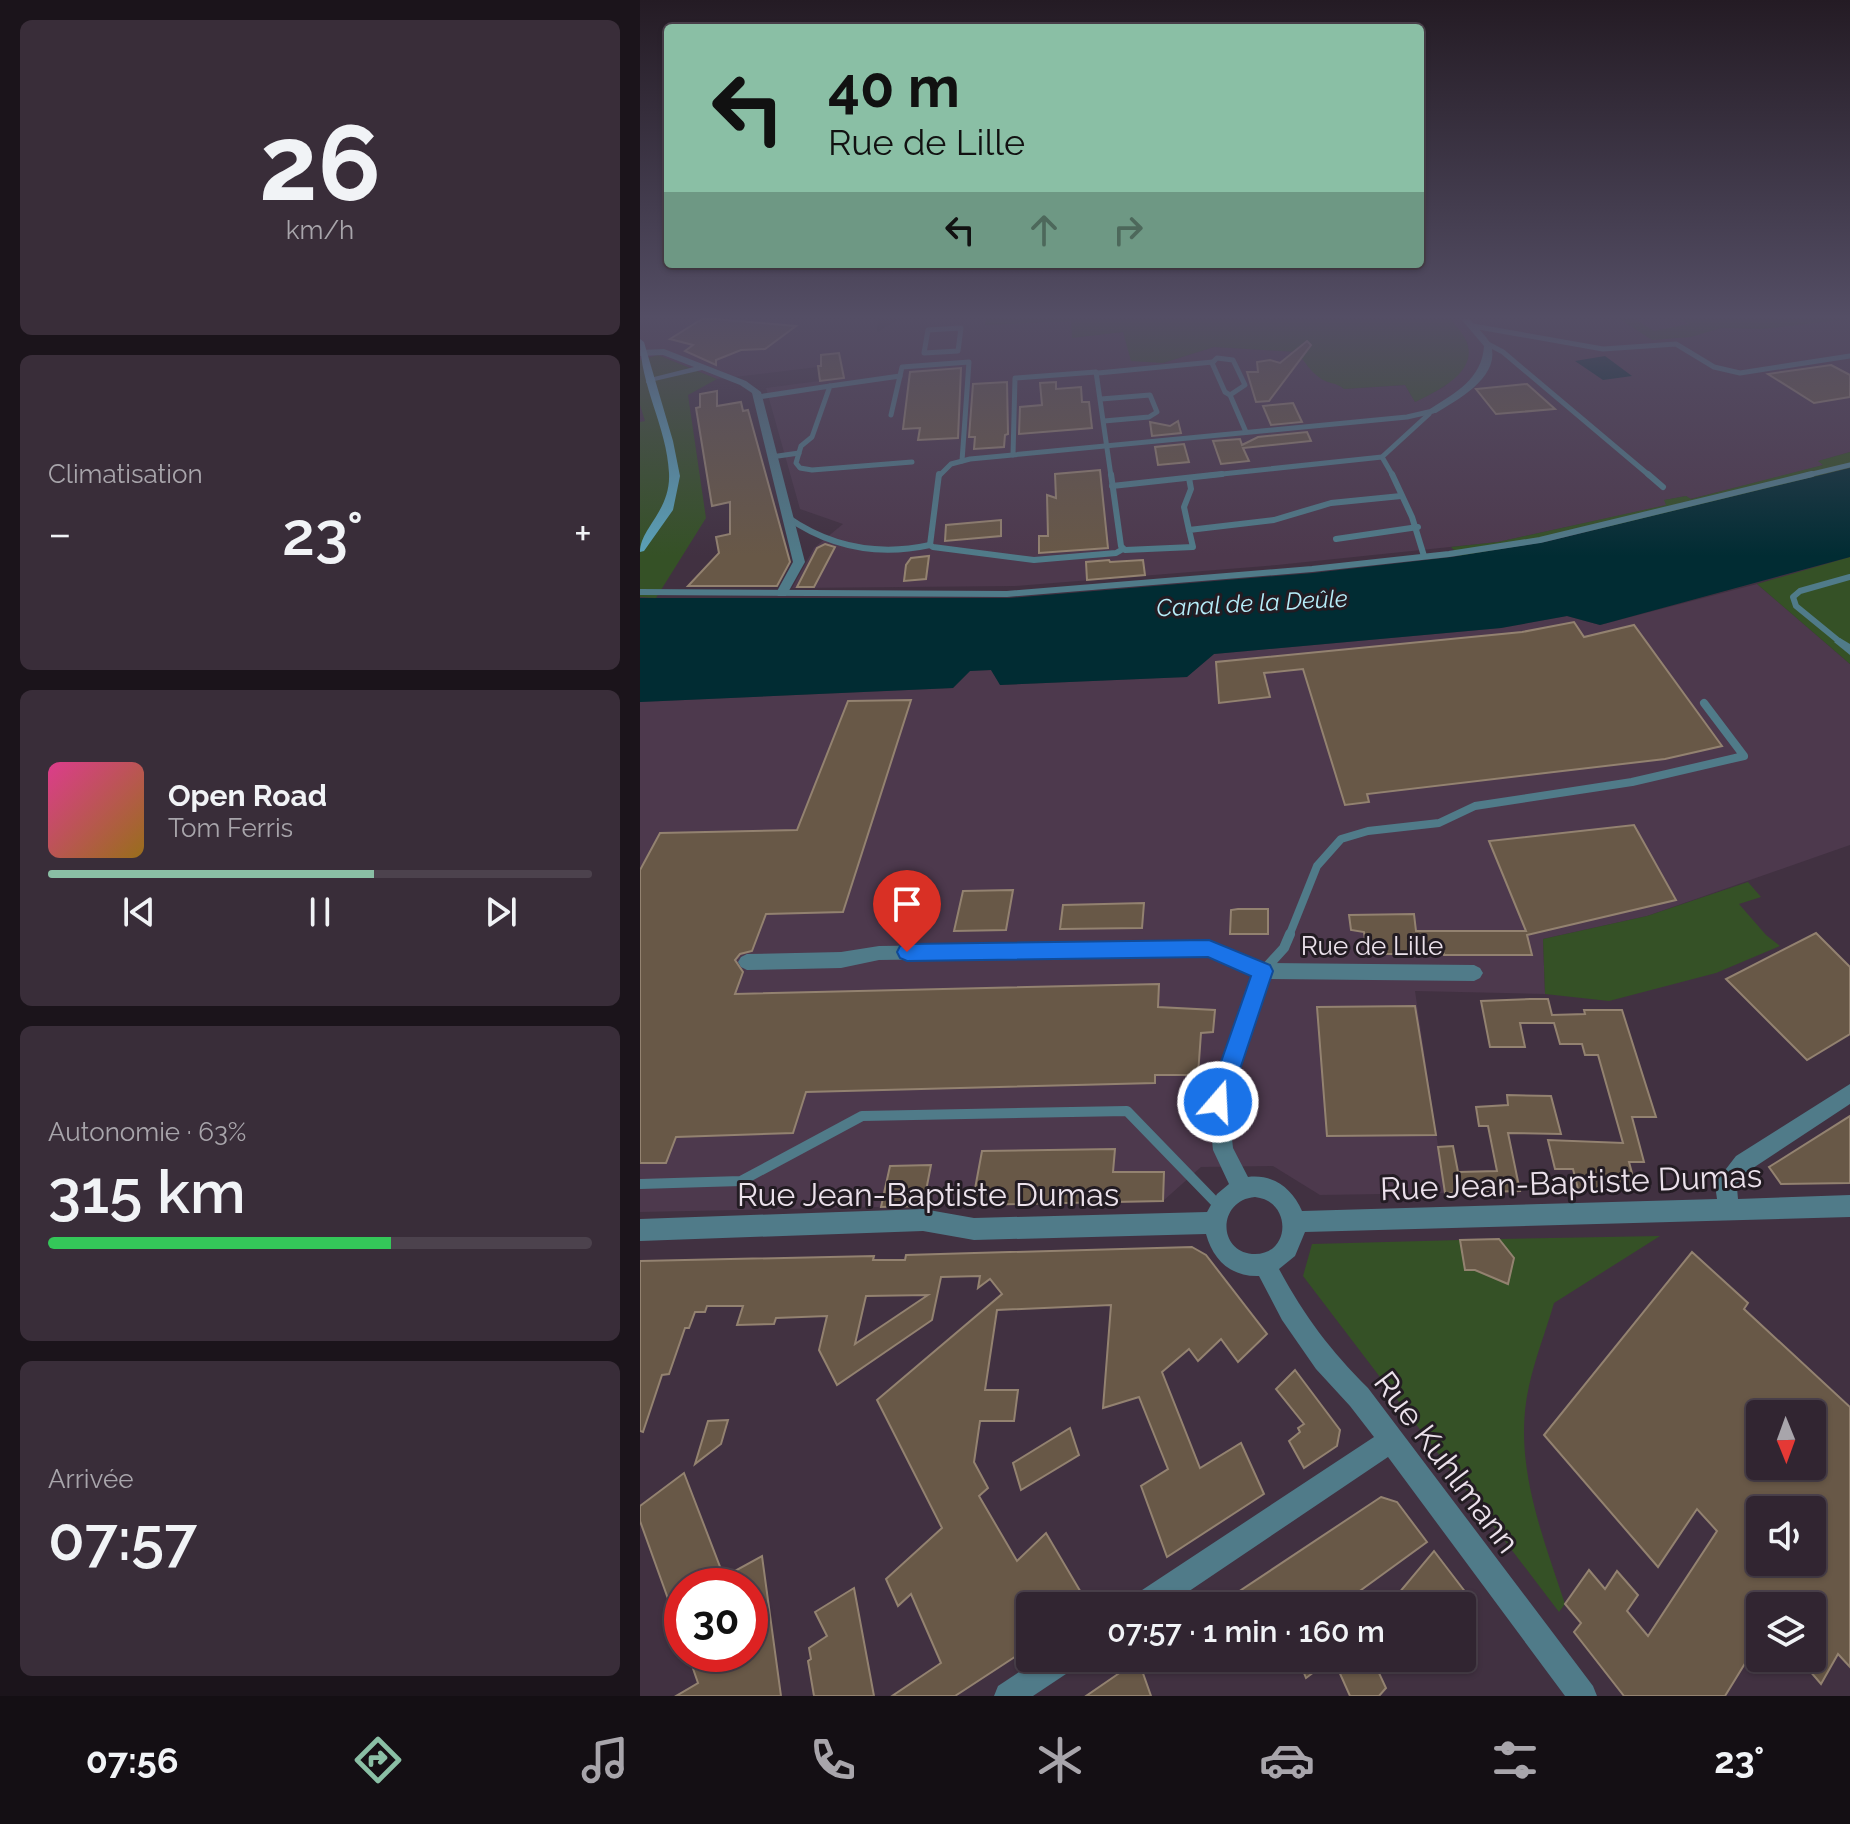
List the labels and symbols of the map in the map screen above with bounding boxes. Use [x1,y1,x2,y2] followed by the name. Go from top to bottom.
[1156,584,1349,622] water label: Canal de la Deûle
[873,870,941,952] pin
[1301,931,1443,961] street label: Rue de Lille
[1176,1060,1260,1144] position arrow
[1379,1157,1763,1207] street label: Rue Jean-Baptiste Dumas
[737,1176,1119,1213] street label: Rue Jean-Baptiste Dumas
[1367,1364,1527,1560] street label: Rue Kuhlmann
[1746,1400,1826,1480] north arrow
[664,1568,768,1672] speed limit sign: 30

